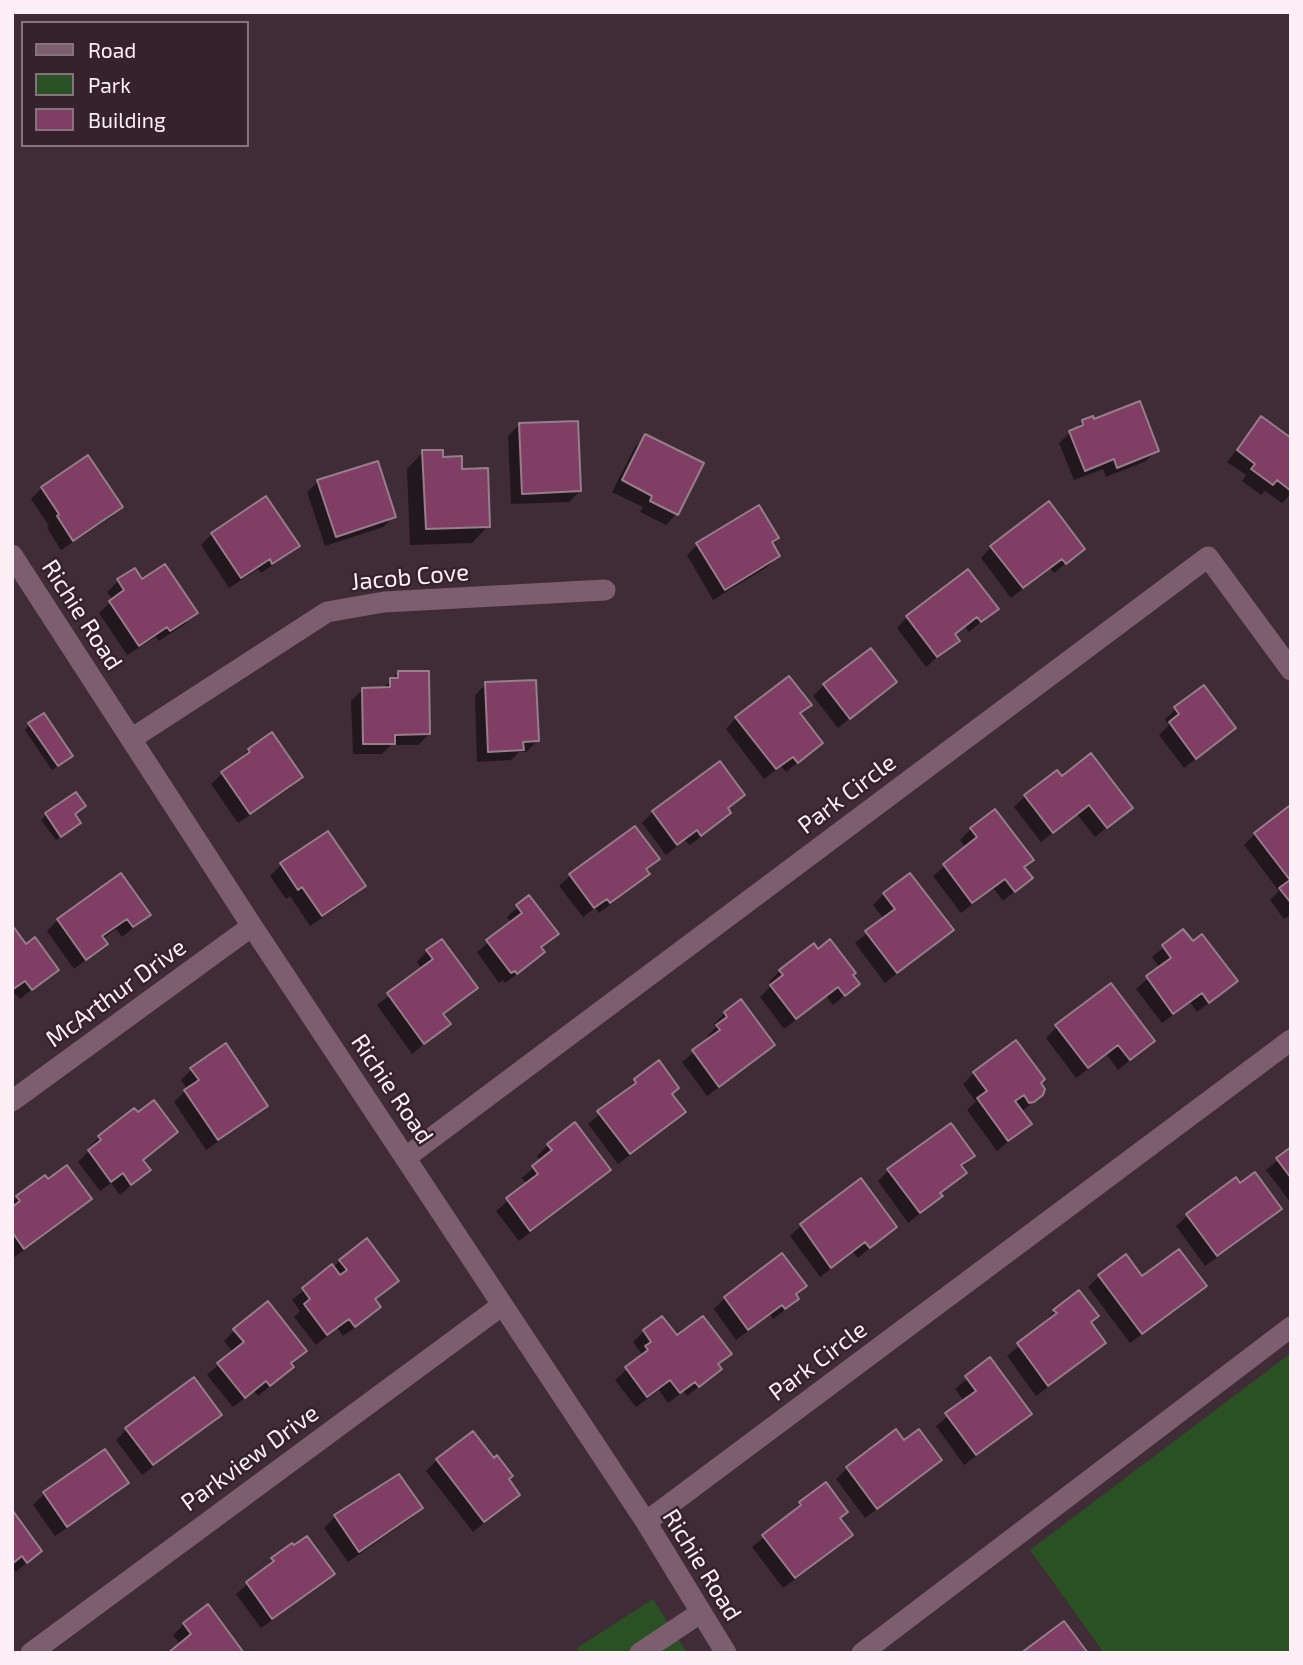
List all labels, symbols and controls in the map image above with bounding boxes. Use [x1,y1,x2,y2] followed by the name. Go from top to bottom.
[21,21,248,147] legend
[88,37,136,62] text: Road
[88,72,131,97] text: Park
[88,107,166,132] text: Building
[36,554,128,676] street label: Richie Road
[350,558,470,596] street label: Jacob Cove
[792,748,902,840] street label: Park Circle
[40,933,192,1053] street label: McArthur Drive
[345,1029,439,1149] street label: Richie Road
[763,1315,873,1407] street label: Park Circle
[176,1399,324,1517] street label: Parkview Drive
[656,1504,748,1626] street label: Richie Road

